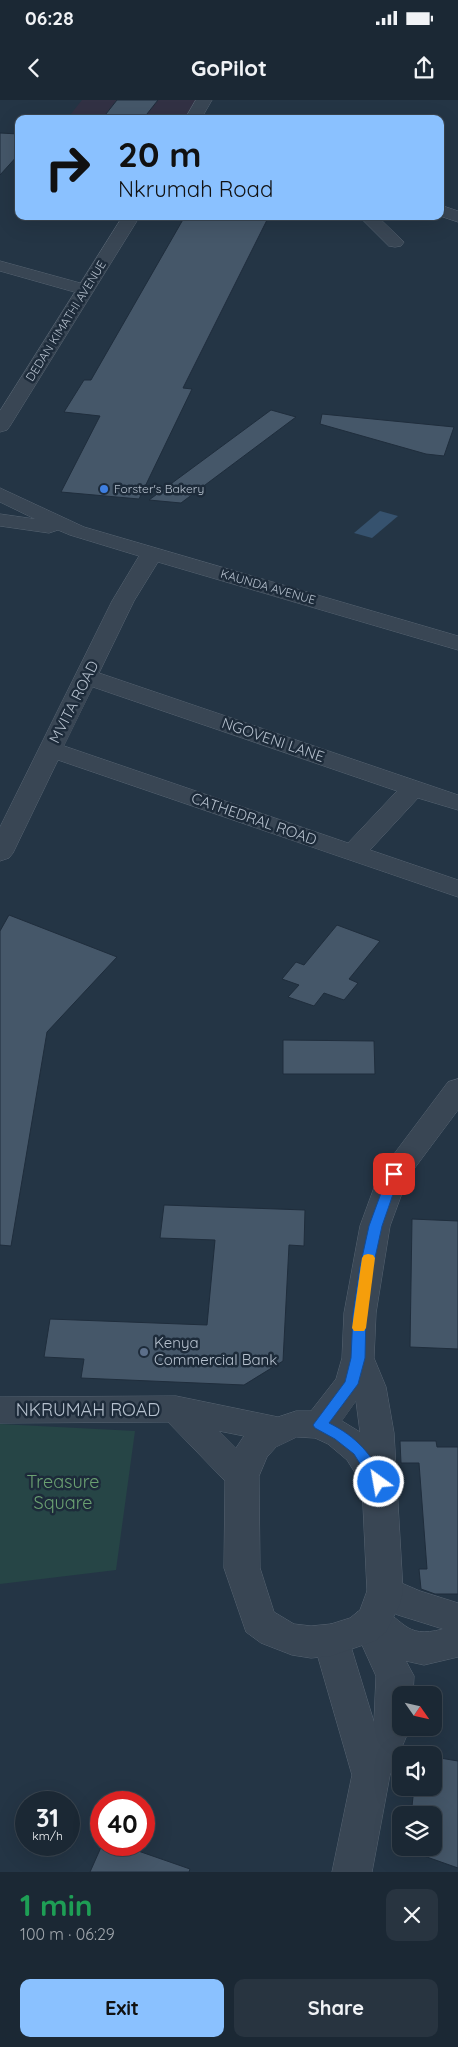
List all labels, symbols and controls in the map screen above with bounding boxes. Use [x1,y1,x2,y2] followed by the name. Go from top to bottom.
[25,6,74,30] text: 06:28
[20,54,48,82] icon: back
[191,54,267,82] text: GoPilot
[410,54,438,82] icon: share
[118,132,201,176] text: 20 m
[35,135,100,200] icon: right
[118,175,273,203] text: Nkrumah Road
[22,257,109,384] street label: DEDAN KIMATHI AVENUE
[114,481,204,496] place label: Forster's Bakery
[98,483,110,495] marker: Forster's Bakery
[219,566,318,607] street label: KAUNDA AVENUE
[45,657,103,746] street label: MVITA ROAD
[219,713,327,766] street label: NGOVENI LANE
[189,788,320,849] street label: CATHEDRAL ROAD
[373,1153,415,1195] pin
[380,1160,408,1188] icon: arrive
[154,1333,277,1369] place label: Kenya Commercial Bank
[138,1346,150,1358] marker: Kenya Commercial Bank
[16,1398,160,1421] street label: NKRUMAH ROAD
[352,1455,404,1507] position arrow
[27,1470,99,1514] park label: Treasure Square
[392,1686,442,1736] north arrow
[392,1686,442,1856] map controls
[392,1746,442,1796] button: sound
[90,1791,155,1856] speed limit sign: 40
[36,1802,59,1833] text: 31
[392,1806,442,1856] button: layers
[32,1828,63,1843] text: km/h
[20,1886,93,1924] text: 1 min
[386,1889,438,1941] button: close
[20,1924,115,1944] text: 100 m · 06:29
[20,1979,224,2037] button: Exit
[234,1979,438,2037] button: Share

